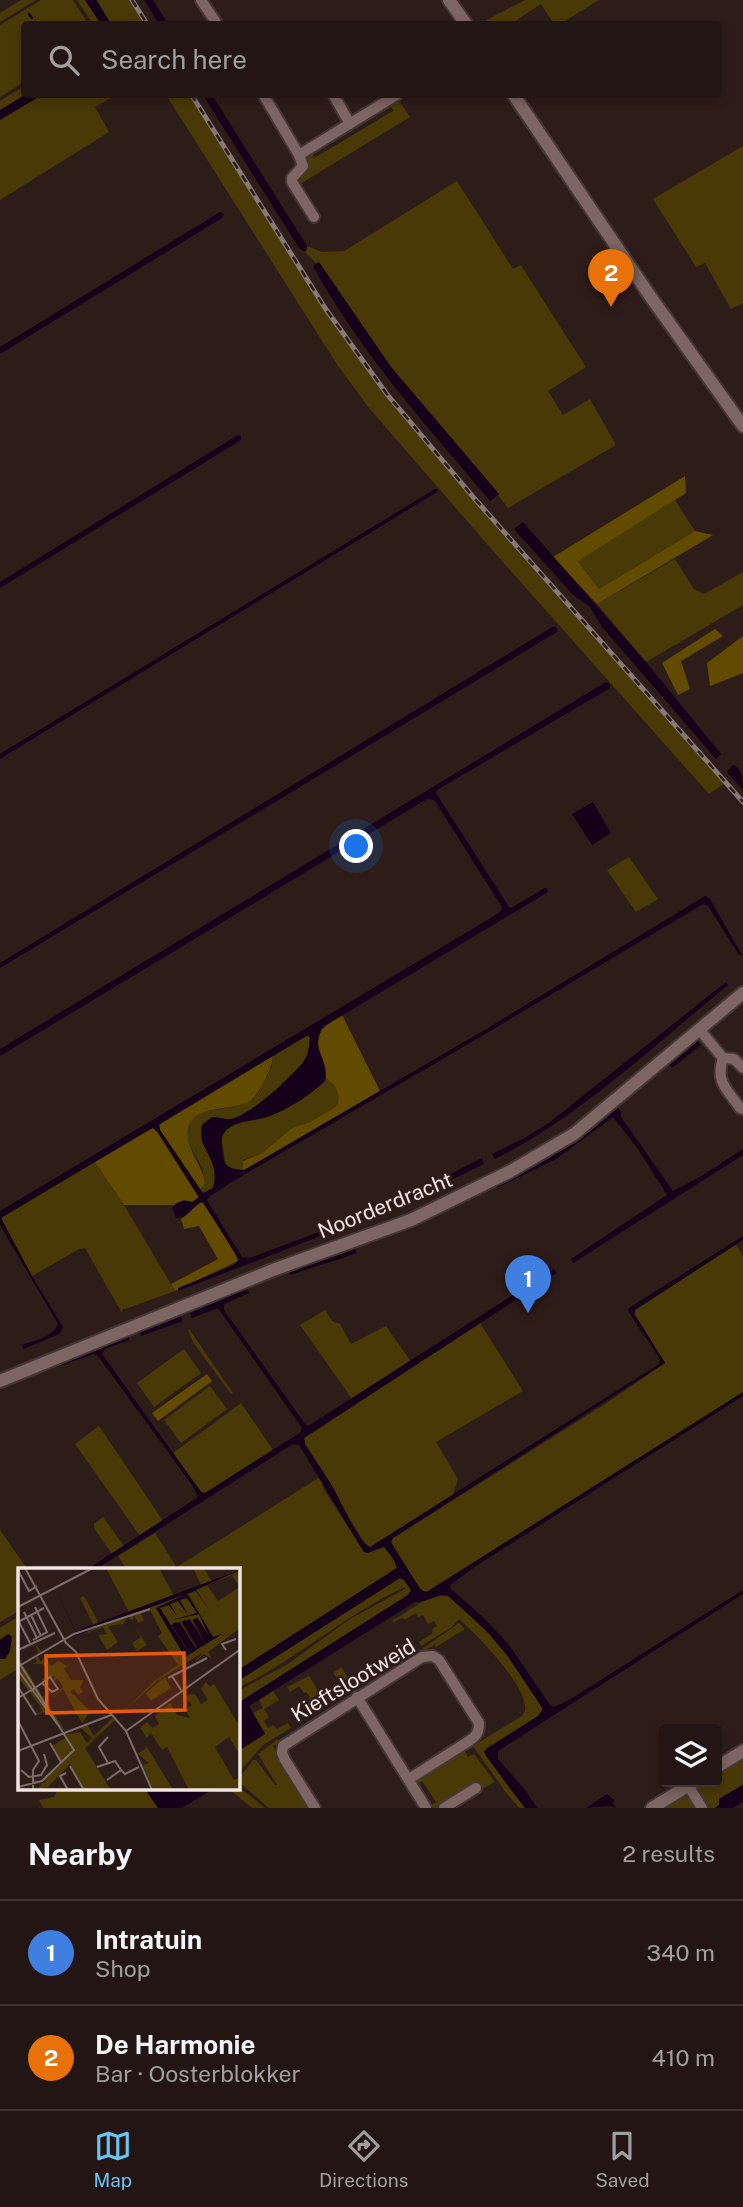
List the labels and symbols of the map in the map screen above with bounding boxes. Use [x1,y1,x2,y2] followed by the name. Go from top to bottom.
[588,249,634,307] pin: 2
[339,829,373,863] your location
[314,1167,456,1243] street label: Noorderdracht
[505,1255,551,1313] pin: 1
[18,1568,240,1790] inset map
[286,1633,420,1727] street label: Kieftslootweid

